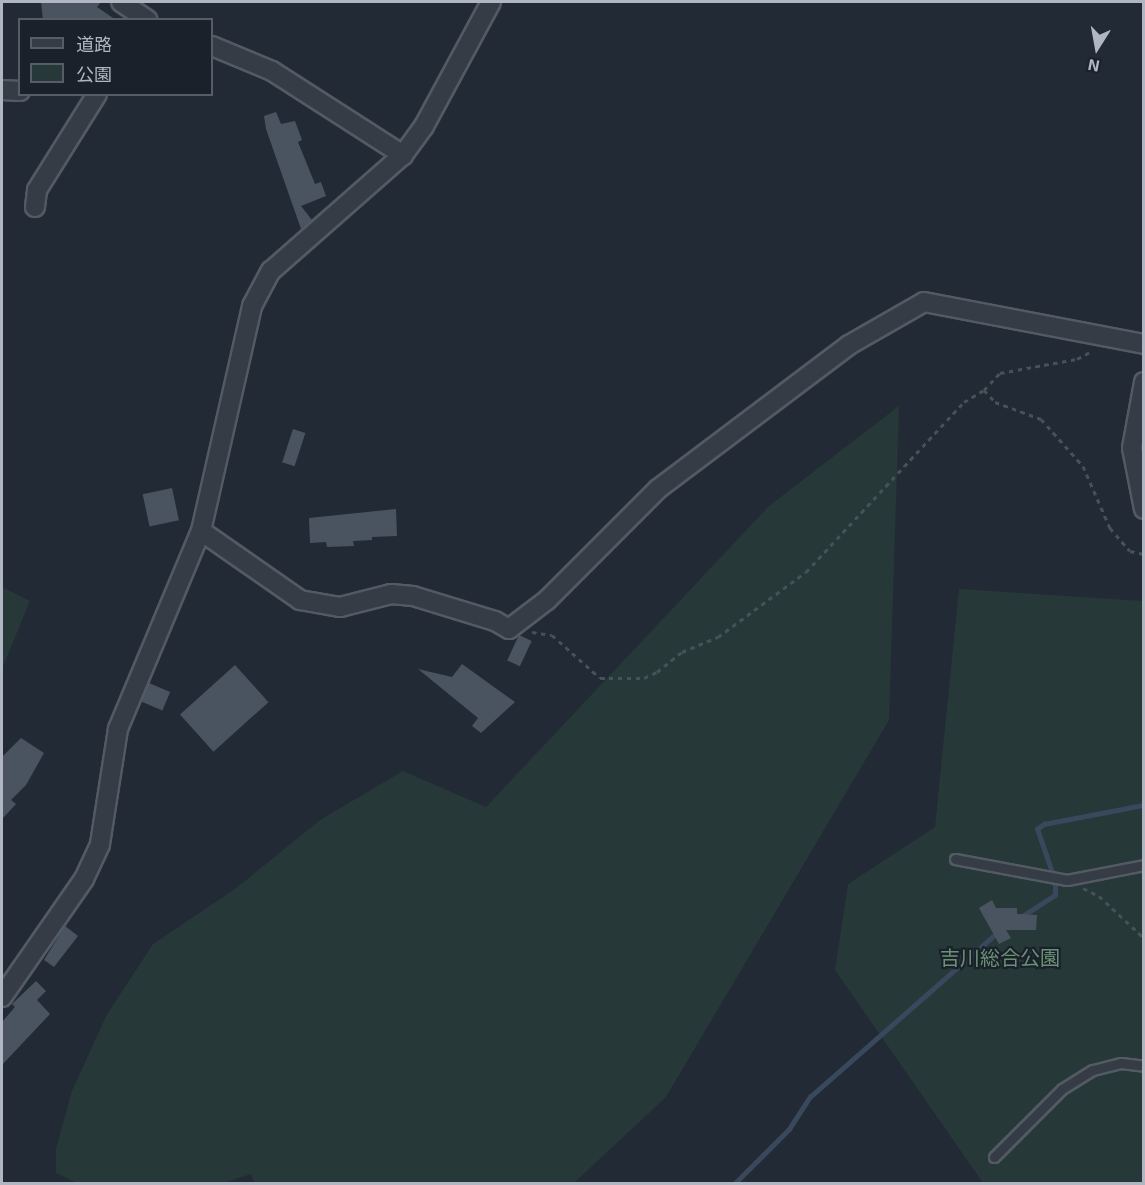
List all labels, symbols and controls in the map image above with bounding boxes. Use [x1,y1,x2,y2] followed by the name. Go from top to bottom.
[18,18,213,96] legend
[1067,18,1127,78] north arrow
[76,33,112,55] text: 道路
[1086,56,1101,77] text: N
[76,63,112,85] text: 公園
[940,945,1060,969] park label: 吉川総合公園

